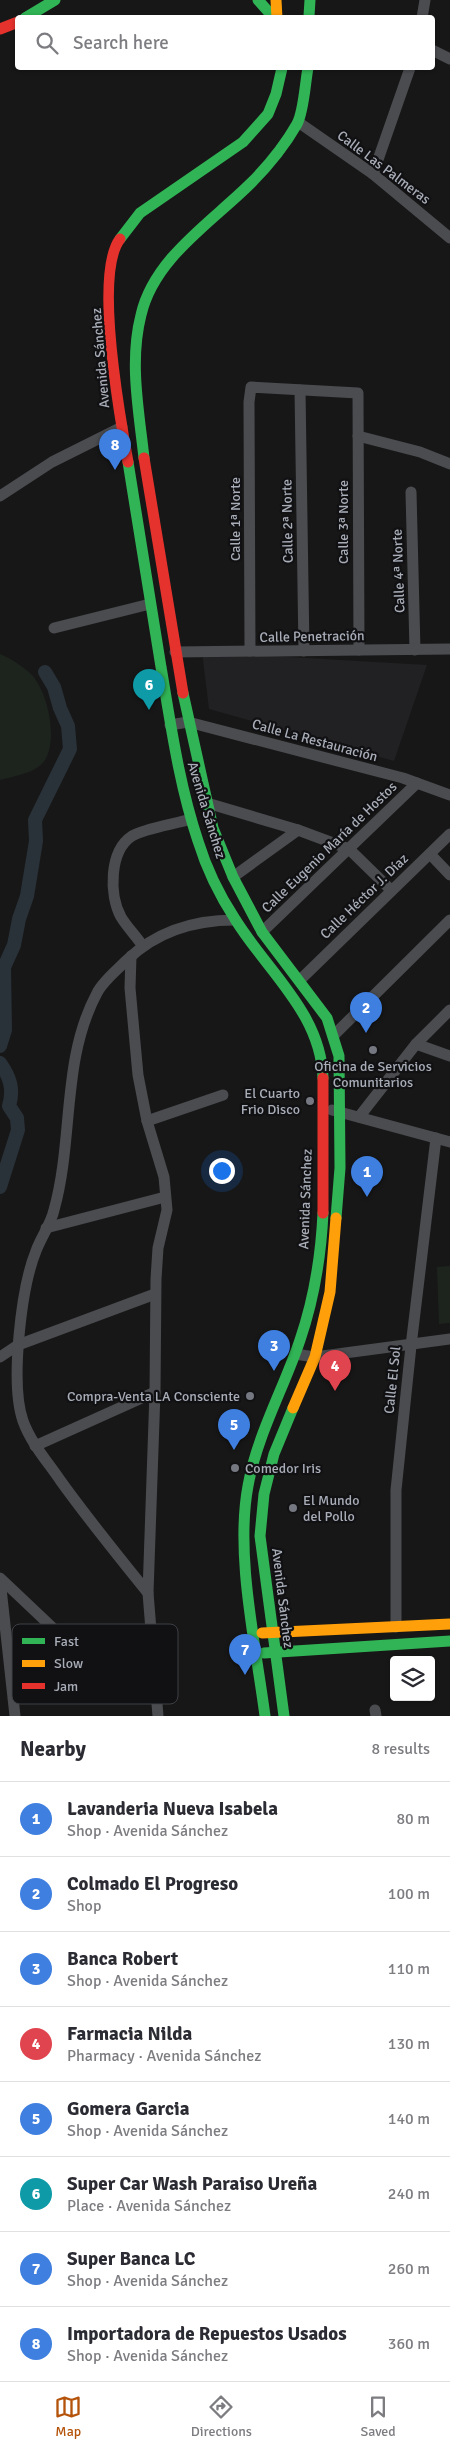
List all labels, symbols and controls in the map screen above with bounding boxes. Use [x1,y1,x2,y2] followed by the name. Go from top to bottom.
[15,15,435,70] search box
[33,29,61,57] icon: search
[73,31,169,55] text: Search here
[334,127,434,208] street label: Calle Las Palmeras
[88,307,113,409] street label: Avenida Sánchez
[99,429,131,470] pin: 8
[227,477,244,561] street label: Calle 1ª Norte
[278,479,297,563] street label: Calle 2ª Norte
[335,480,352,564] street label: Calle 3ª Norte
[389,529,408,613] street label: Calle 4ª Norte
[259,627,365,646] street label: Calle Penetración
[133,669,165,710] pin: 6
[250,716,380,765] street label: Calle La Restauración
[184,760,229,861] street label: Avenida Sánchez
[258,778,400,916] street label: Calle Eugenio María de Hostos
[317,850,412,943] street label: Calle Héctor J. Díaz
[350,992,382,1033] pin: 2
[367,1044,379,1056] marker: Oficina de Servicios Comunitarios
[314,1058,432,1091] place label: Oficina de Servicios Comunitarios
[241,1085,300,1118] place label: El Cuarto Frio Disco
[304,1095,316,1107] marker: El Cuarto Frio Disco
[295,1148,316,1250] street label: Avenida Sánchez
[351,1156,383,1197] pin: 1
[209,1158,235,1184] your location
[258,1330,290,1371] pin: 3
[381,1345,404,1415] street label: Calle El Sol
[319,1350,351,1391] pin: 4
[67,1388,240,1405] place label: Compra-Venta LA Consciente
[244,1390,256,1402] marker: Compra-Venta LA Consciente
[218,1409,250,1450] pin: 5
[245,1460,321,1477] place label: Comedor Iris
[229,1462,241,1474] marker: Comedor Iris
[303,1492,359,1525] place label: El Mundo del Pollo
[287,1502,299,1514] marker: El Mundo del Pollo
[268,1547,297,1649] street label: Avenida Sánchez
[12,1624,178,1704] legend
[54,1633,79,1650] text: Fast
[229,1634,261,1675] pin: 7
[54,1655,83,1672] text: Slow
[390,1656,435,1701] map controls
[390,1656,435,1701] button: layers
[54,1678,78,1695] text: Jam
[20,1736,86,1762] text: Nearby
[371,1739,430,1759] text: 8 results
[67,1797,278,1821] text: Lavanderia Nueva Isabela
[32,1809,40,1829] text: 1
[396,1809,430,1829] text: 80 m
[67,1821,228,1841] text: Shop · Avenida Sánchez
[67,1872,238,1896] text: Colmado El Progreso
[32,1884,40,1904] text: 2
[388,1884,430,1904] text: 100 m
[67,1896,101,1916] text: Shop
[67,1947,178,1971] text: Banca Robert
[32,1959,40,1979] text: 3
[388,1959,430,1979] text: 110 m
[67,1971,228,1991] text: Shop · Avenida Sánchez
[67,2022,192,2046] text: Farmacia Nilda
[32,2034,40,2054] text: 4
[388,2034,430,2054] text: 130 m
[67,2046,261,2066] text: Pharmacy · Avenida Sánchez
[67,2097,190,2121] text: Gomera Garcia
[32,2109,40,2129] text: 5
[388,2109,430,2129] text: 140 m
[67,2121,228,2141] text: Shop · Avenida Sánchez
[67,2172,317,2196] text: Super Car Wash Paraiso Ureña
[32,2184,40,2204] text: 6
[388,2184,430,2204] text: 240 m
[67,2196,231,2216] text: Place · Avenida Sánchez
[67,2247,195,2271] text: Super Banca LC
[32,2259,40,2279] text: 7
[388,2259,430,2279] text: 260 m
[67,2271,228,2291] text: Shop · Avenida Sánchez
[67,2322,347,2346] text: Importadora de Repuestos Usados
[32,2334,40,2354] text: 8
[388,2334,430,2354] text: 360 m
[67,2346,228,2366] text: Shop · Avenida Sánchez
[54,2393,82,2440] tab: Map
[191,2393,252,2440] tab: Directions
[360,2393,396,2440] tab: Saved

